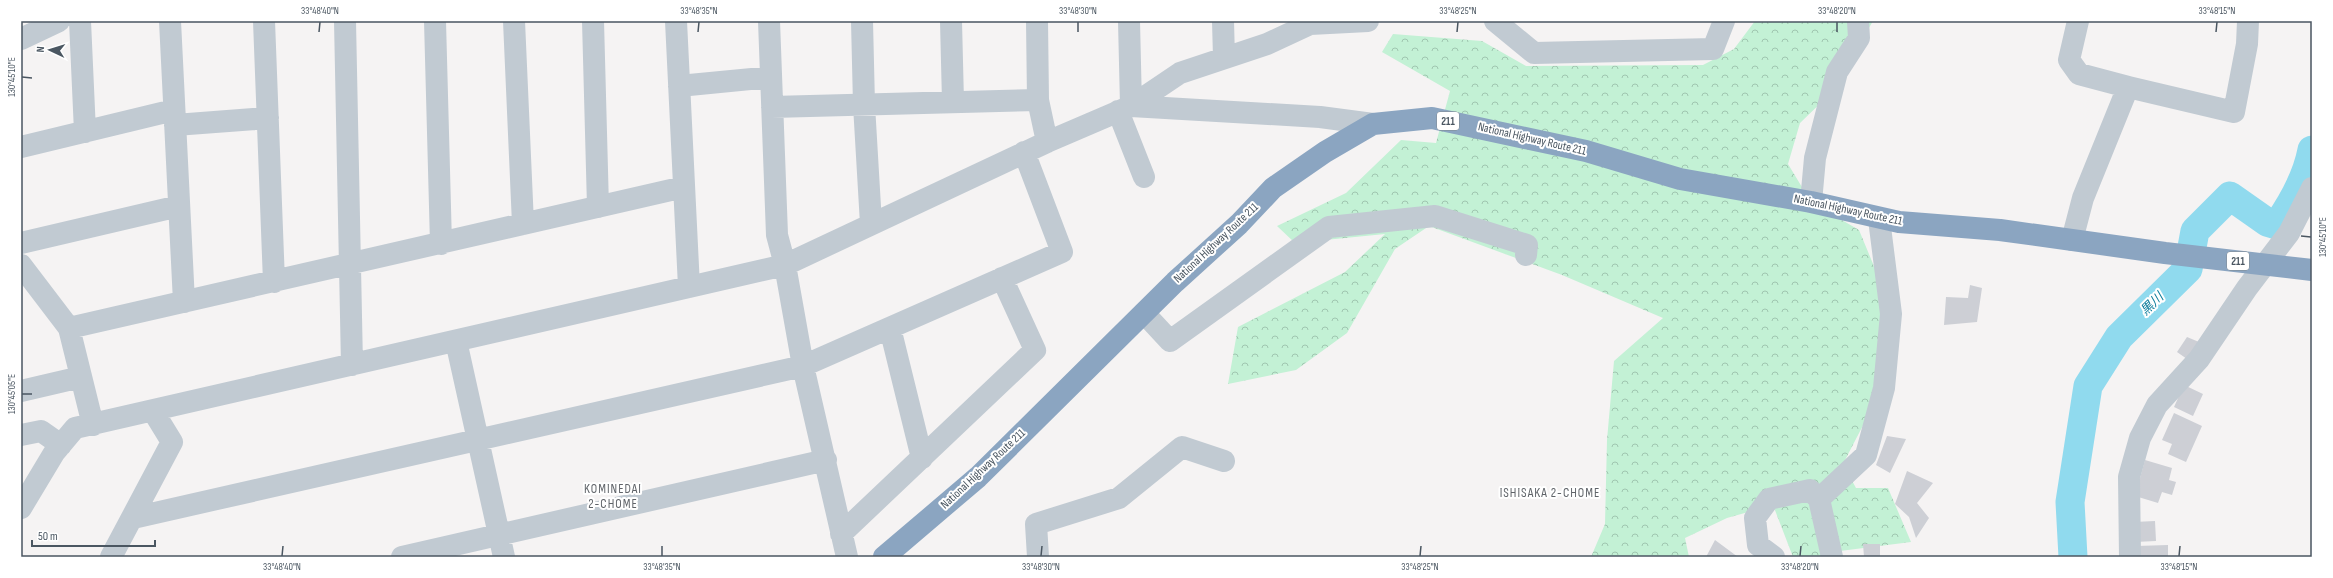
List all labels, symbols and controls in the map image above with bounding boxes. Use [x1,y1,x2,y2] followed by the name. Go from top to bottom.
[301,5,339,17] text: 33°48'40"N
[680,5,718,17] text: 33°48'35"N
[1059,5,1097,17] text: 33°48'30"N
[1439,5,1477,17] text: 33°48'25"N
[1818,5,1856,17] text: 33°48'20"N
[2199,5,2235,17] text: 33°48'15"N
[30,30,70,70] north arrow
[34,46,47,53] text: N
[6,57,18,97] text: 130°45'10"E
[1437,112,1459,130] road number: 211
[1476,119,1588,159] street label: National Highway Route 211
[1792,191,1904,229] street label: National Highway Route 211
[1170,199,1262,286] street label: National Highway Route 211
[2317,217,2329,257] text: 130°45'10"E
[2227,252,2249,270] road number: 211
[2137,288,2168,319] water label: 黒川
[6,374,18,414] text: 130°45'05"E
[937,425,1029,512] street label: National Highway Route 211
[584,481,642,512] district label: KOMINEDAI 2-CHOME
[1500,485,1600,501] district label: ISHISAKA 2-CHOME
[32,522,155,548] scale bar
[38,529,58,544] text: 50 m
[263,561,301,573] text: 33°48'40"N
[643,561,681,573] text: 33°48'35"N
[1022,561,1060,573] text: 33°48'30"N
[1401,561,1439,573] text: 33°48'25"N
[1781,561,1819,573] text: 33°48'20"N
[2161,561,2197,573] text: 33°48'15"N

